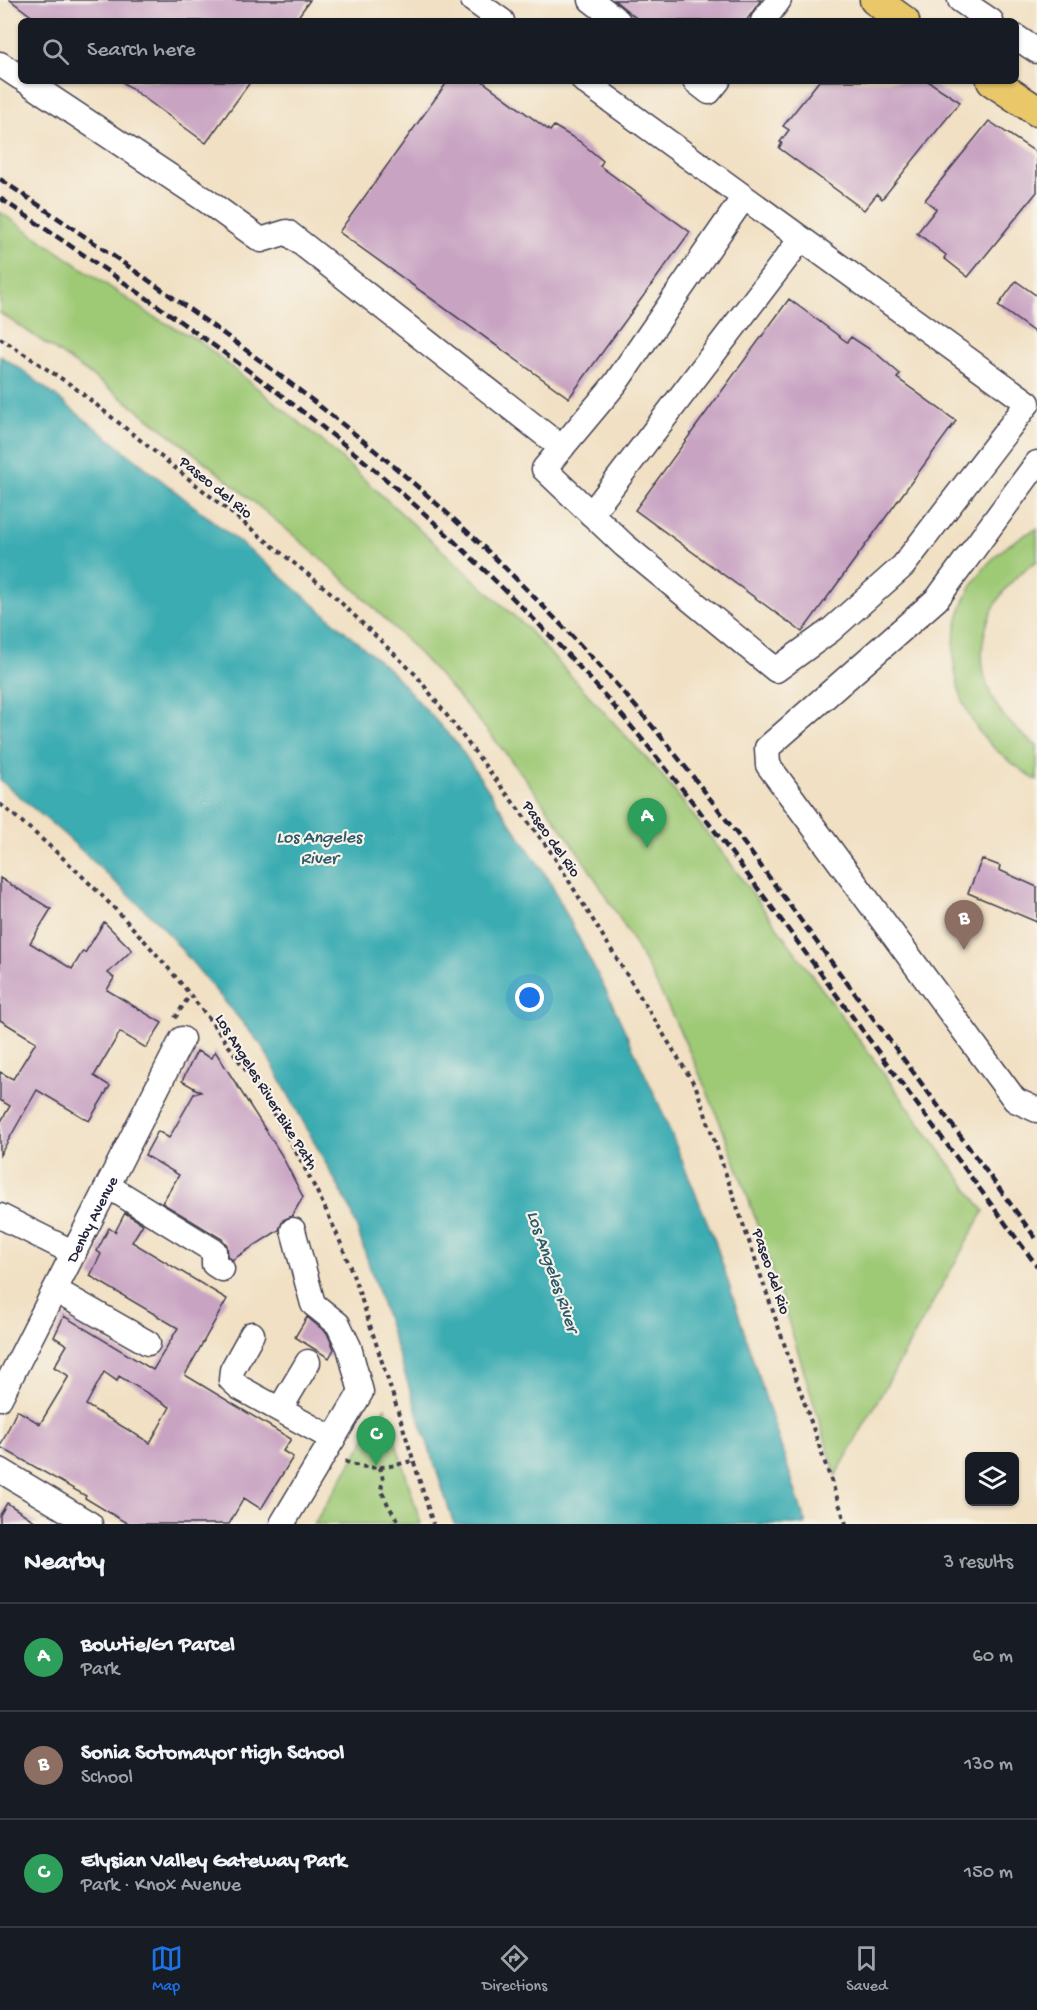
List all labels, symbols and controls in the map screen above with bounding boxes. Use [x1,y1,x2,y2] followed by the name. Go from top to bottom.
[18,18,1019,84] search box
[39,35,72,68] icon: search
[87,38,195,64] text: Search here
[173,453,255,524] street label: Paseo del Rio
[516,797,583,882] street label: Paseo del Rio
[628,798,666,848] pin: A
[276,828,364,870] water label: Los Angeles River
[944,900,984,950] pin: B
[515,983,544,1012] your location
[209,1012,321,1175] street label: Los Angeles River Bike Path
[64,1173,124,1268] street label: Denby Avenue
[521,1209,583,1339] water label: Los Angeles River
[746,1226,793,1317] street label: Paseo del Rio
[356,1416,395,1466] pin: C
[965,1452,1019,1506] map controls
[965,1452,1019,1506] button: layers
[24,1548,105,1579] text: Nearby
[944,1552,1013,1575] text: 3 results
[81,1633,235,1659] text: Bowtie/G1 Parcel
[38,1646,49,1669] text: A
[973,1646,1013,1669] text: 60 m
[81,1659,119,1682] text: Park
[81,1741,344,1767] text: Sonia Sotomayor High School
[38,1754,49,1777] text: B
[964,1754,1013,1777] text: 130 m
[81,1767,133,1790] text: School
[81,1849,346,1875] text: Elysian Valley Gateway Park
[38,1862,49,1885] text: C
[964,1862,1013,1885] text: 150 m
[81,1875,241,1898] text: Park · Knox Avenue
[150,1942,183,1997] tab: Map
[482,1942,547,1997] tab: Directions
[846,1942,887,1997] tab: Saved

